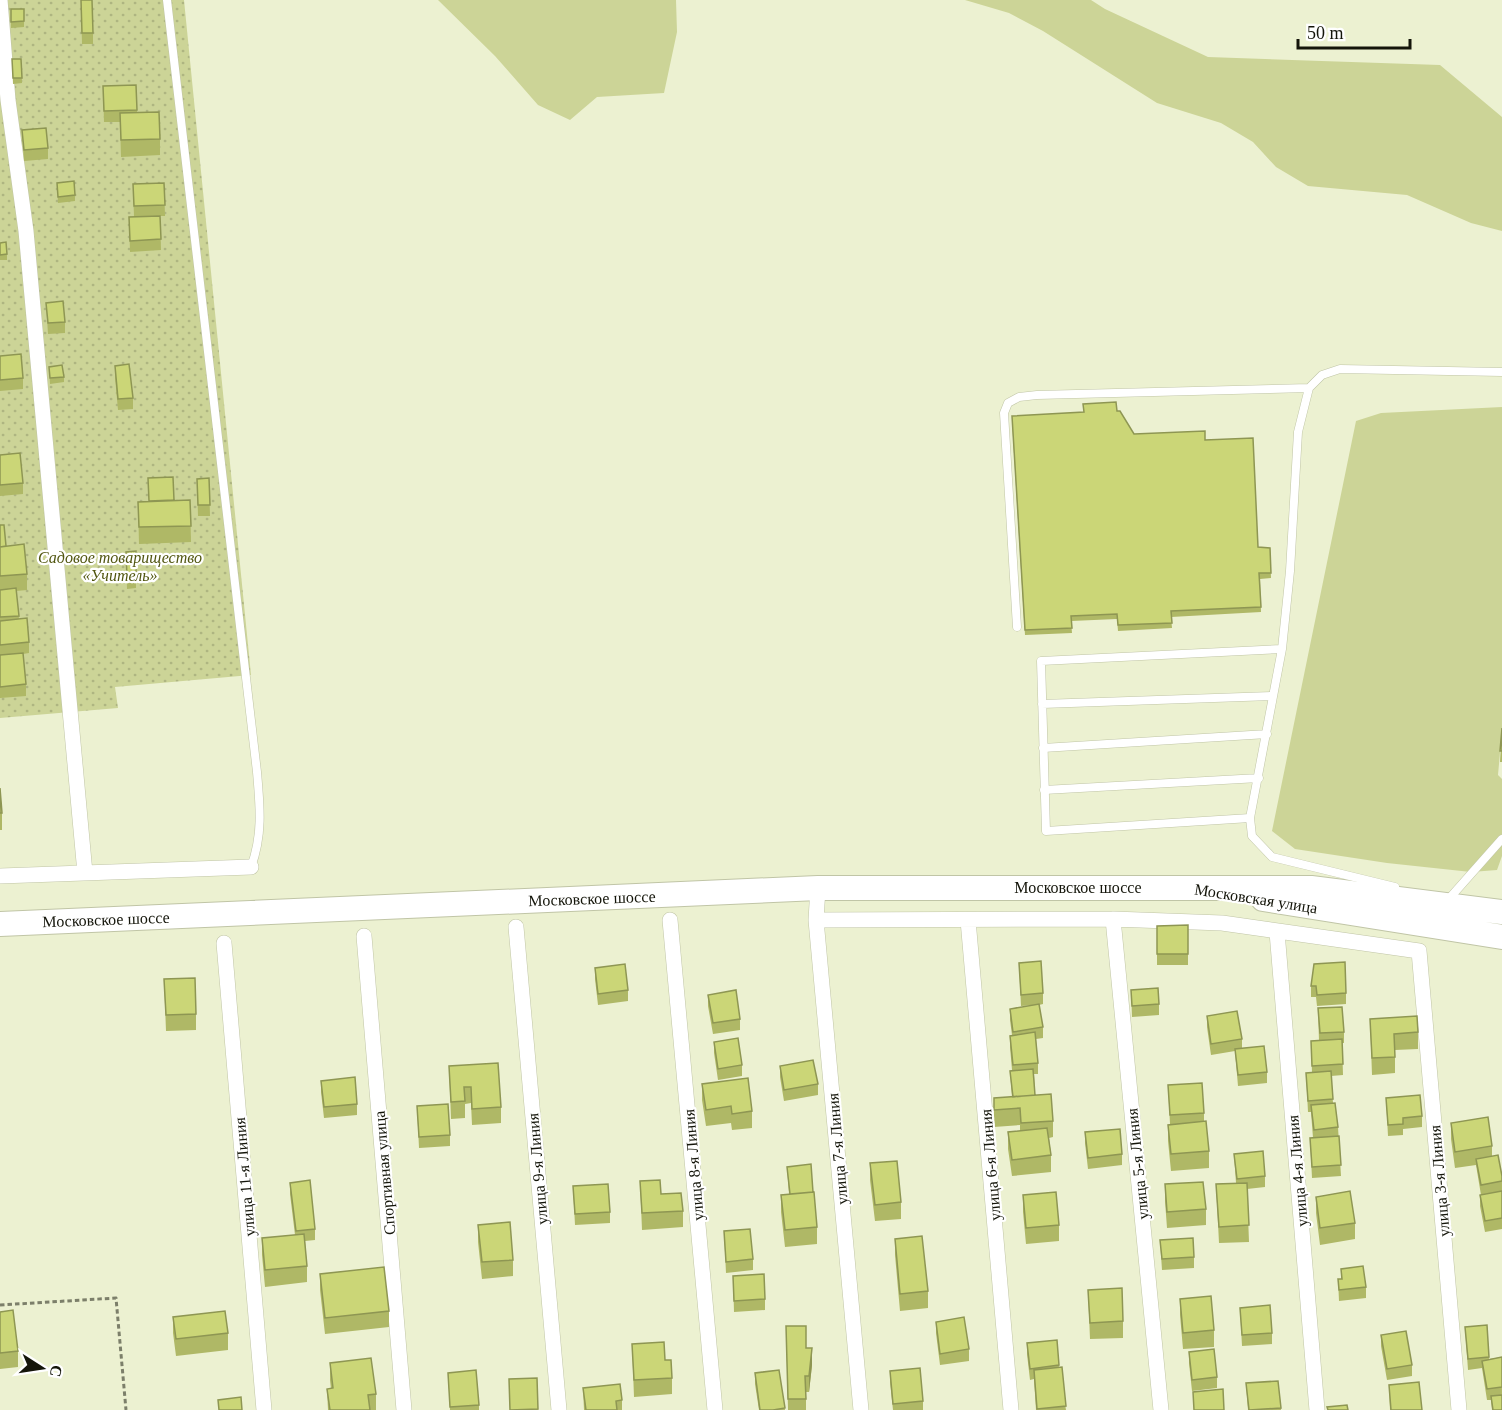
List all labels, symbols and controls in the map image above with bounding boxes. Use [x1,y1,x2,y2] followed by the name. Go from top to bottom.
[1298,12,1410,50] scale bar
[1307,23,1344,43] text: 50 m
[38,549,202,584] park label: Садовое товарищество «Учитель»
[1014,879,1142,896] street label: Московское шоссе
[1193,880,1319,918] street label: Московская улица
[528,888,656,909] street label: Московское шоссе
[42,909,170,930] street label: Московское шоссе
[824,1092,852,1206] street label: улица 7-я Линия
[1123,1107,1153,1221] street label: улица 5-я Линия
[680,1108,708,1222] street label: улица 8-я Линия
[977,1108,1005,1222] street label: улица 6-я Линия
[371,1110,399,1236] street label: Спортивная улица
[524,1112,552,1226] street label: улица 9-я Линия
[1284,1114,1312,1228] street label: улица 4-я Линия
[231,1116,259,1237] street label: улица 11-я Линия
[1426,1124,1454,1238] street label: улица 3-я Линия
[12,1338,72,1398] north arrow
[47,1364,66,1378] text: С

